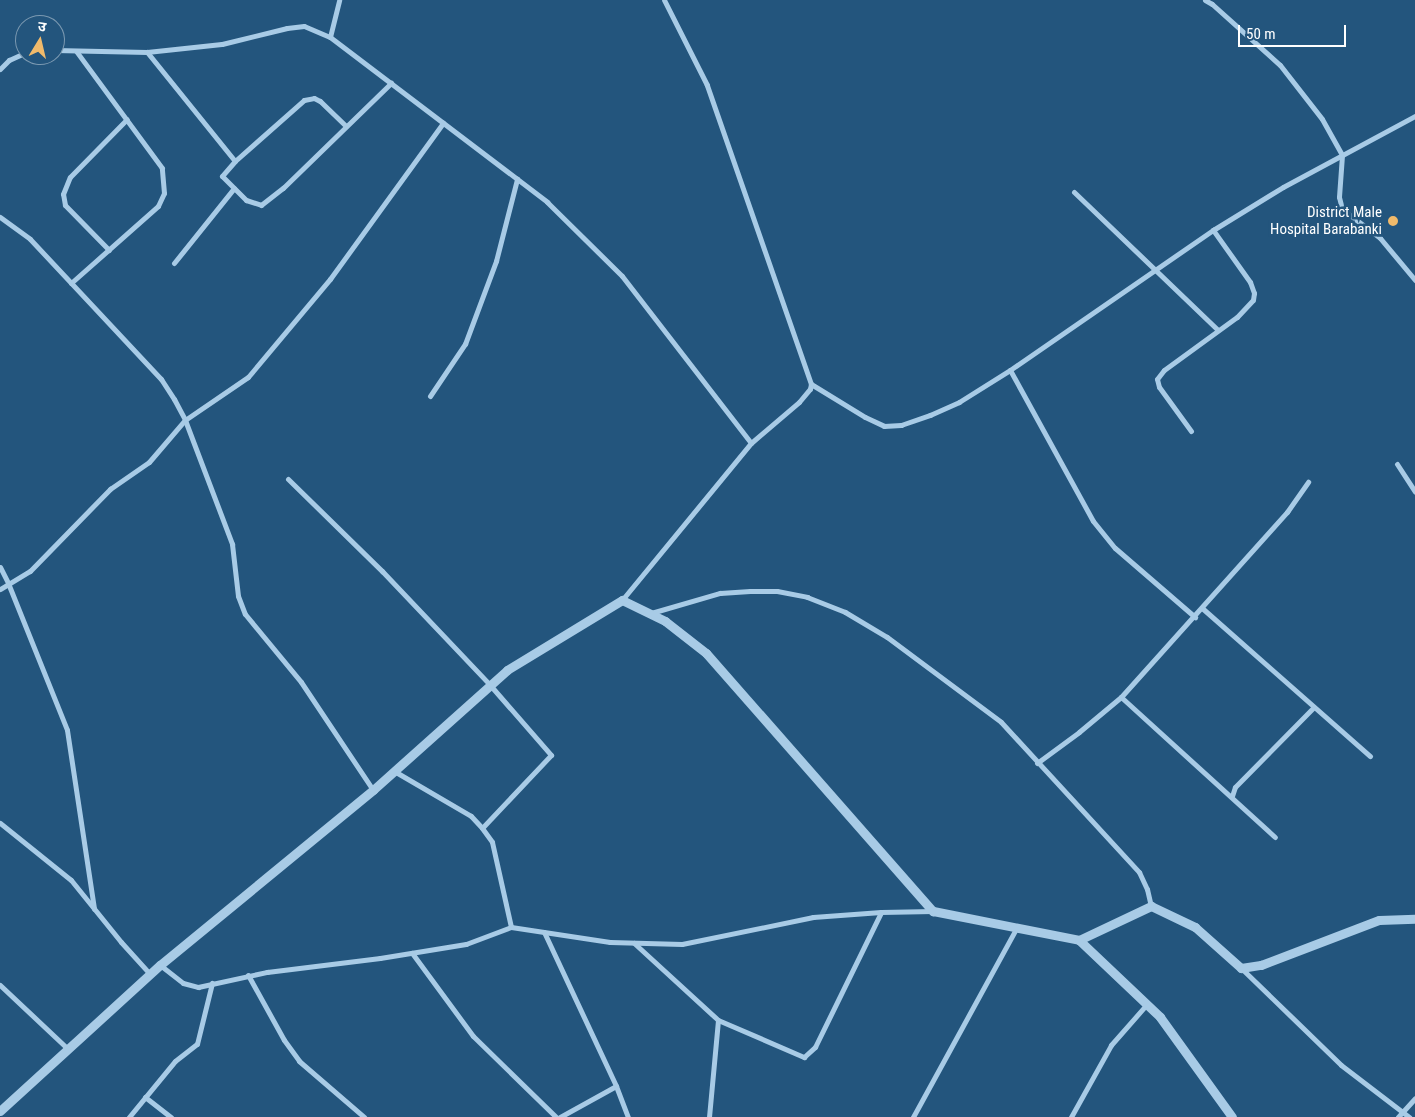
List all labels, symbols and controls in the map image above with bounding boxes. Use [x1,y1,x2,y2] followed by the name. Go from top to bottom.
[15,15,65,65] north arrow
[1240,15,1348,47] scale bar
[37,18,47,35] text: उ
[1246,25,1276,43] text: 50 m
[1270,203,1382,238] place label: District Male Hospital Barabanki
[1386,214,1400,228] marker: District Male Hospital Barabanki

